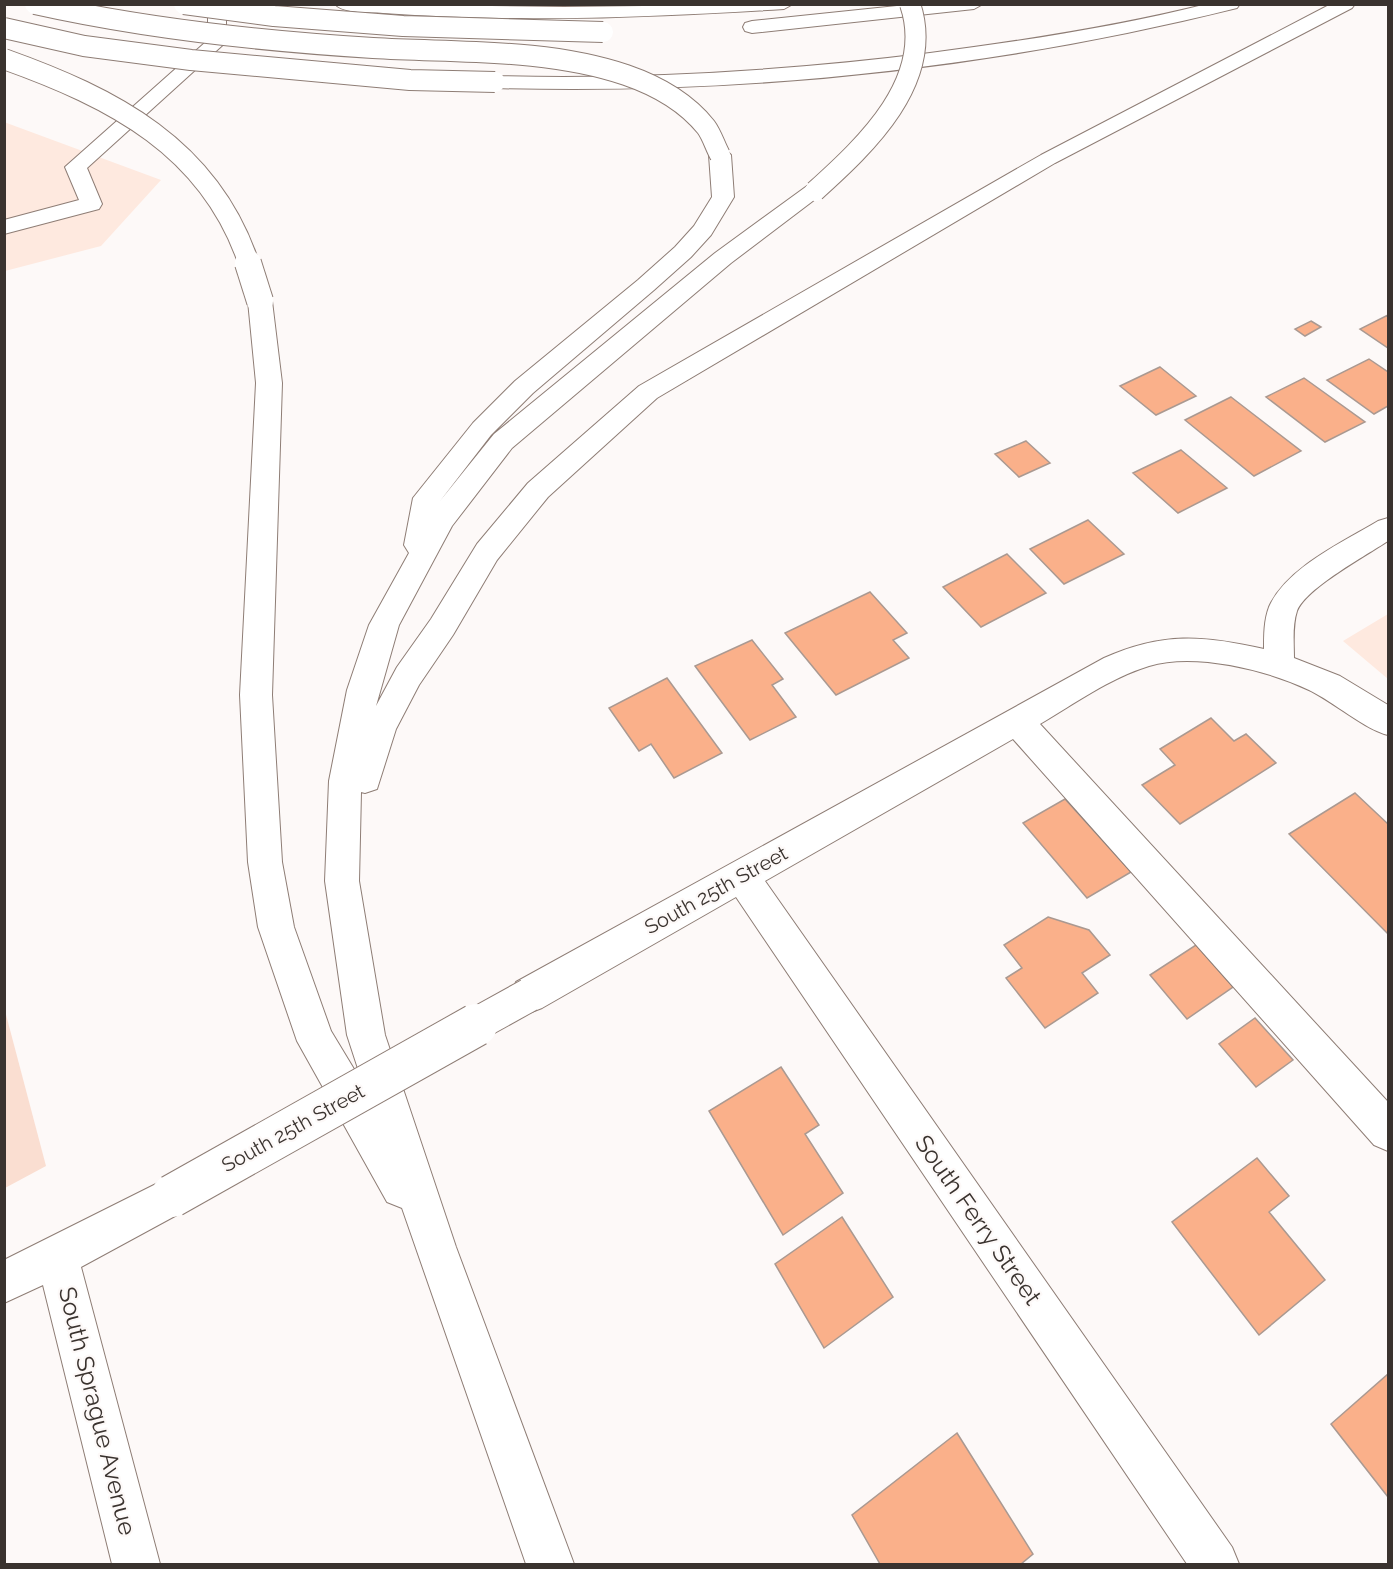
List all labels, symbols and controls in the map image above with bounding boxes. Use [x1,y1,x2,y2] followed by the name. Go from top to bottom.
[640,841,792,939] street label: South 25th Street
[217,1079,369,1177] street label: South 25th Street
[909,1129,1048,1310] street label: South Ferry Street
[53,1284,142,1538] street label: South Sprague Avenue

